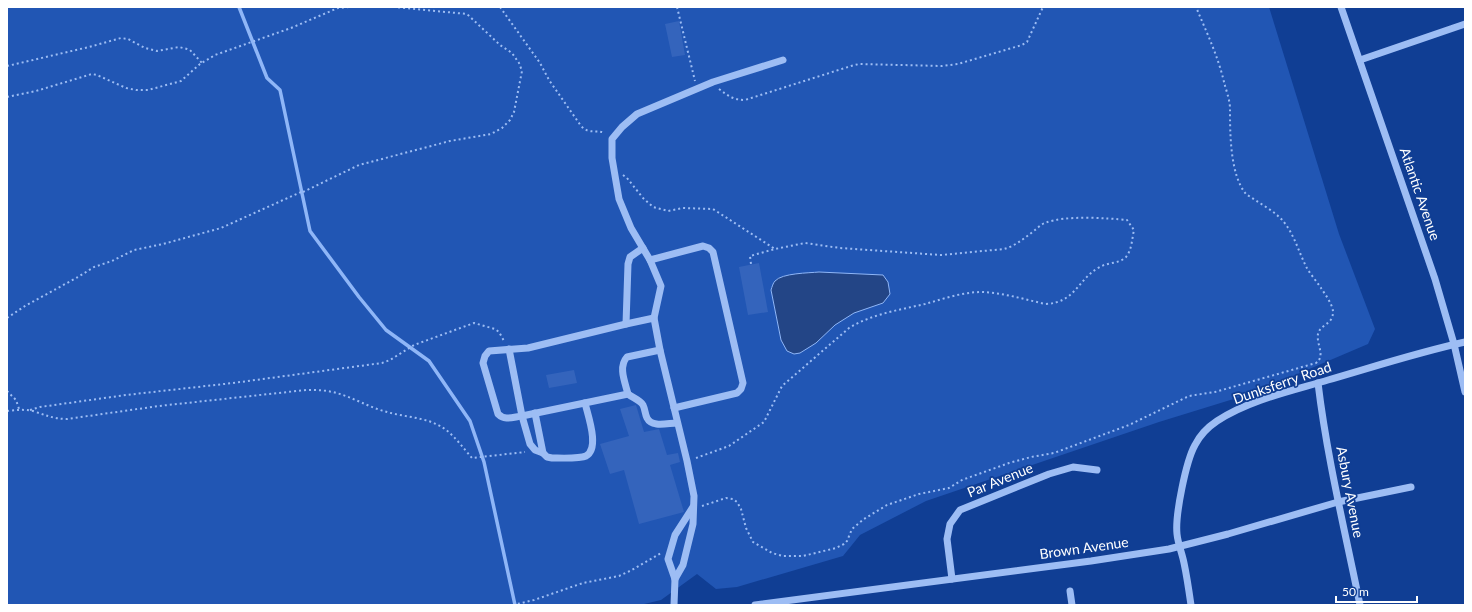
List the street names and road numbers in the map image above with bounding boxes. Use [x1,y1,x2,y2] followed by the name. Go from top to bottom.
[1397,145,1444,242] street label: Atlantic Avenue
[1230,358,1333,407] street label: Dunksferry Road
[1333,445,1368,539] street label: Asbury Avenue
[964,459,1035,500] street label: Par Avenue
[1038,533,1130,562] street label: Brown Avenue

